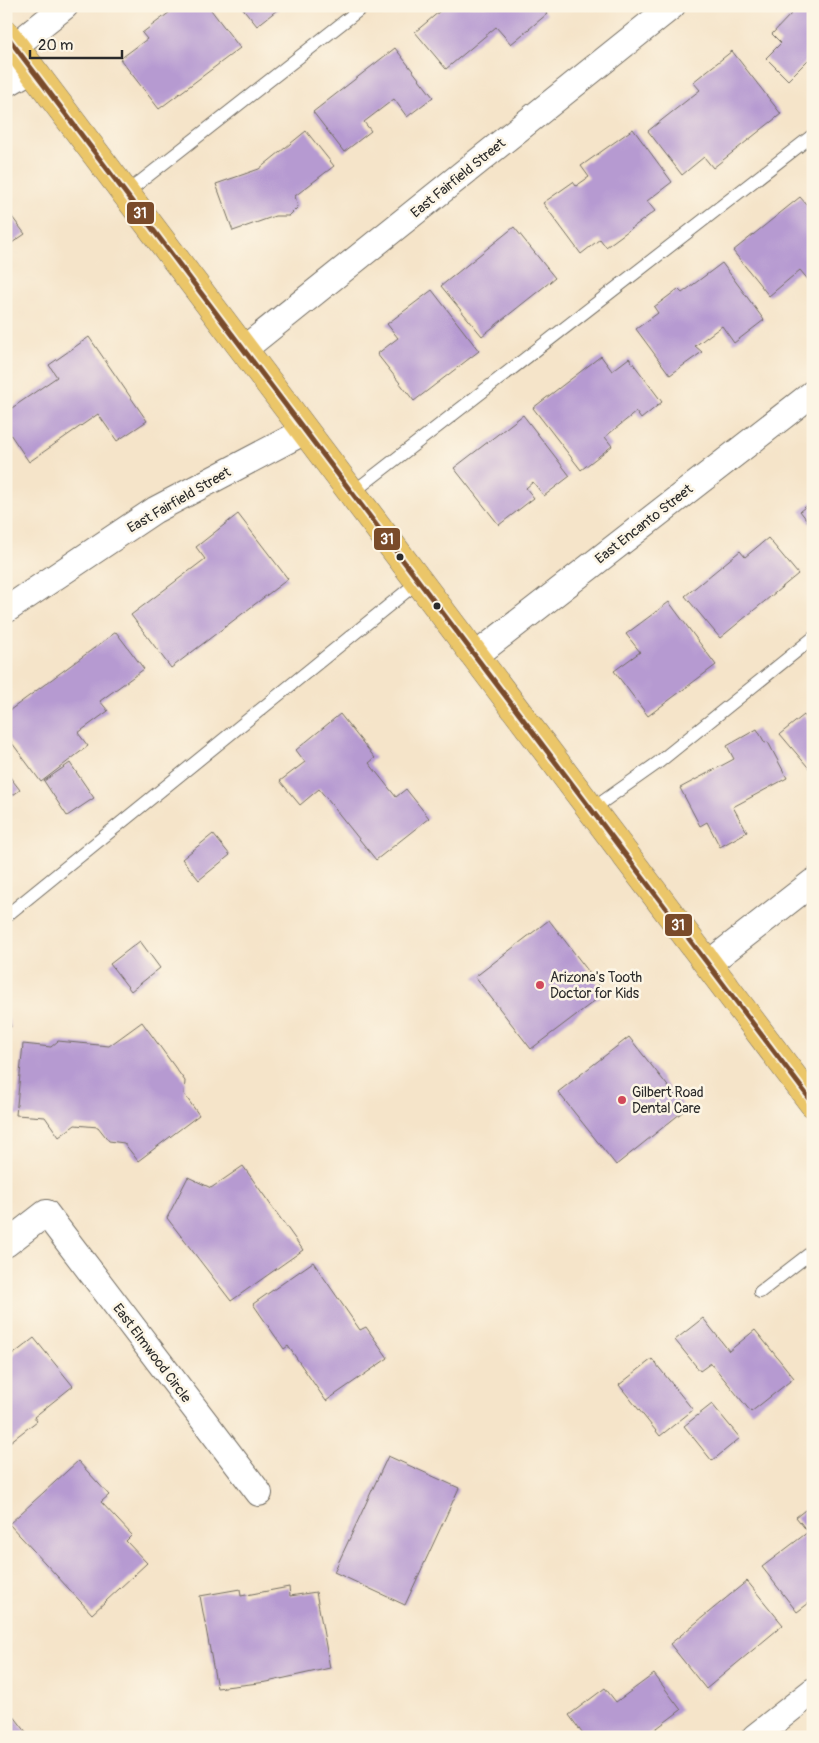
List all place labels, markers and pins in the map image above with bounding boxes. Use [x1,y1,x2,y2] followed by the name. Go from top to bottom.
[395,552,405,562] unlabelled marker
[432,601,442,611] unlabelled marker
[550,969,642,1002] place label: Arizona's Tooth Doctor for Kids
[534,979,546,991] marker: Arizona's Tooth Doctor for Kids
[632,1084,704,1117] place label: Gilbert Road Dental Care
[616,1094,628,1106] marker: Gilbert Road Dental Care

